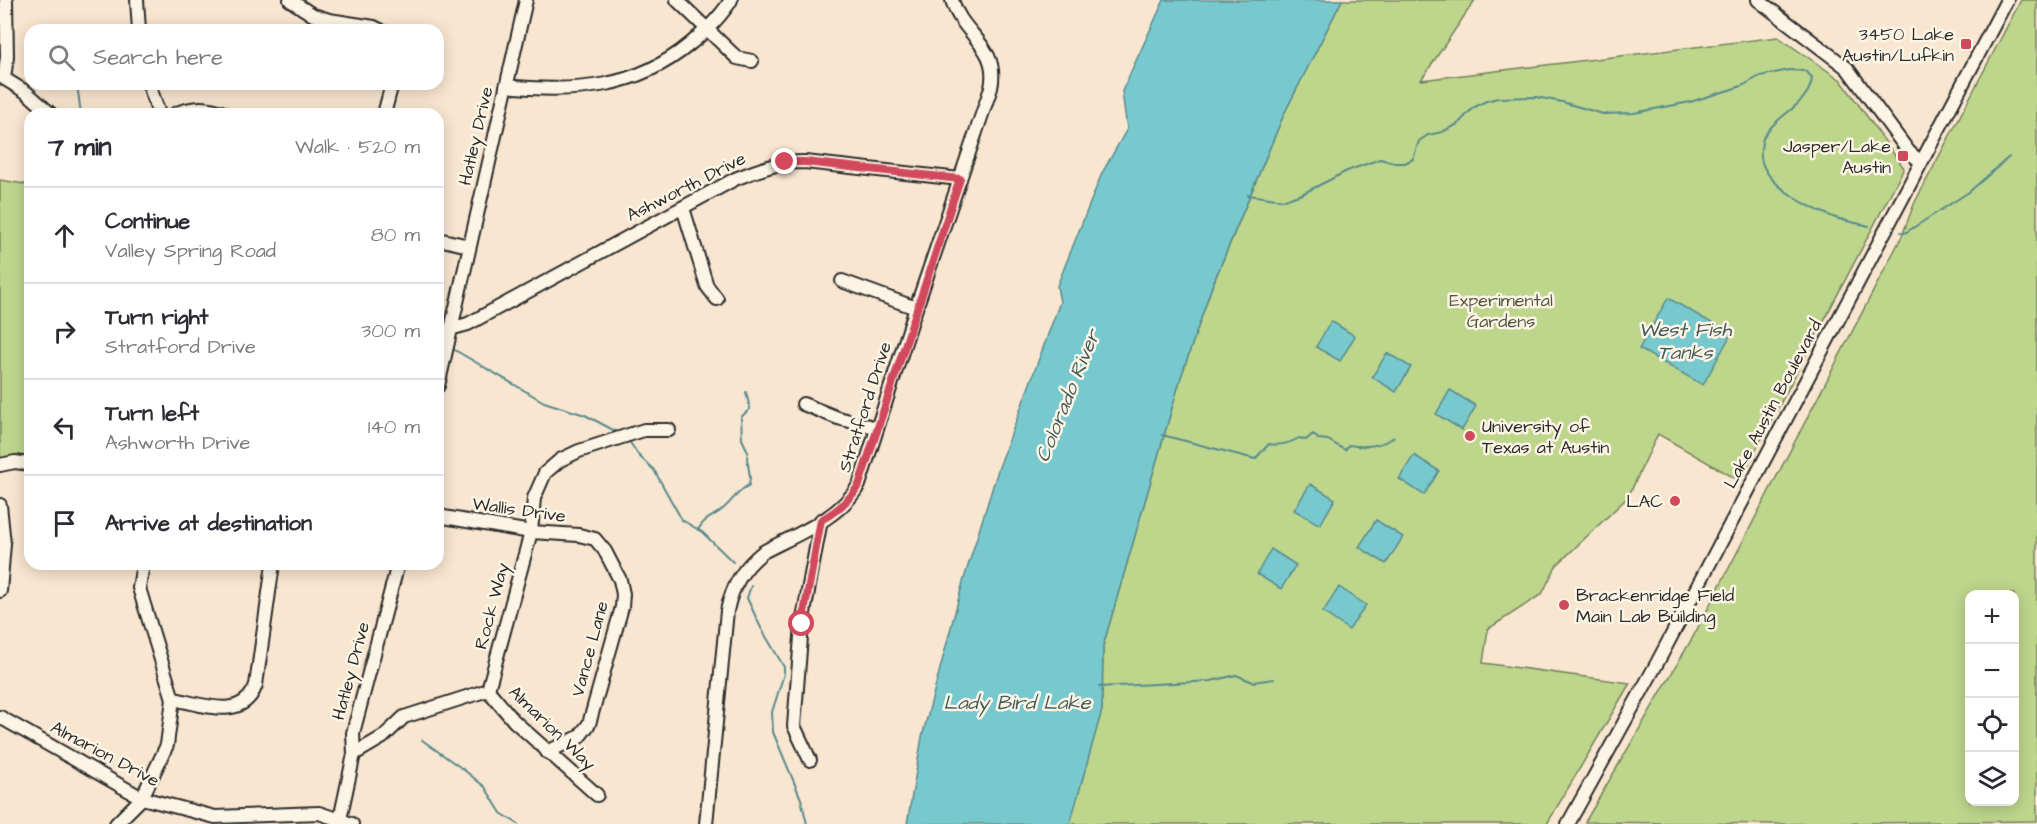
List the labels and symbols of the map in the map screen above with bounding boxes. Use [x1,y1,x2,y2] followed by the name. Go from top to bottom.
[1842,22,1954,68] place label: 3450 Lake Austin/Lufkin
[1959,37,1973,51] marker: 3450 Lake Austin/Lufkin
[453,84,501,188] street label: Hatley Drive
[1783,134,1891,180] place label: Jasper/Lake Austin
[622,146,750,228] street label: Ashworth Drive
[771,148,797,174] route end
[1896,149,1910,163] marker: Jasper/Lake Austin
[1449,288,1553,334] park label: Experimental Gardens
[1718,315,1828,493] street label: Lake Austin Boulevard
[1639,316,1732,367] water label: West Fish Tanks
[1029,324,1108,466] water label: Colorado River
[832,338,898,475] street label: Stratford Drive
[1482,414,1609,460] place label: University of Texas at Austin
[1463,429,1477,443] marker: University of Texas at Austin
[1626,489,1663,514] place label: LAC
[471,491,568,529] street label: Wallis Drive
[1668,494,1682,508] marker: LAC
[468,560,517,652] street label: Rock Way
[1576,583,1734,630] place label: Brackenridge Field Main Lab Building
[565,598,615,700] street label: Vance Lane
[1557,598,1571,612] marker: Brackenridge Field Main Lab Building
[788,610,814,636] route start
[326,619,377,723] street label: Hatley Drive
[502,680,601,777] street label: Almarion Way
[944,689,1092,718] water label: Lady Bird Lake
[46,715,164,793] street label: Almarion Drive

